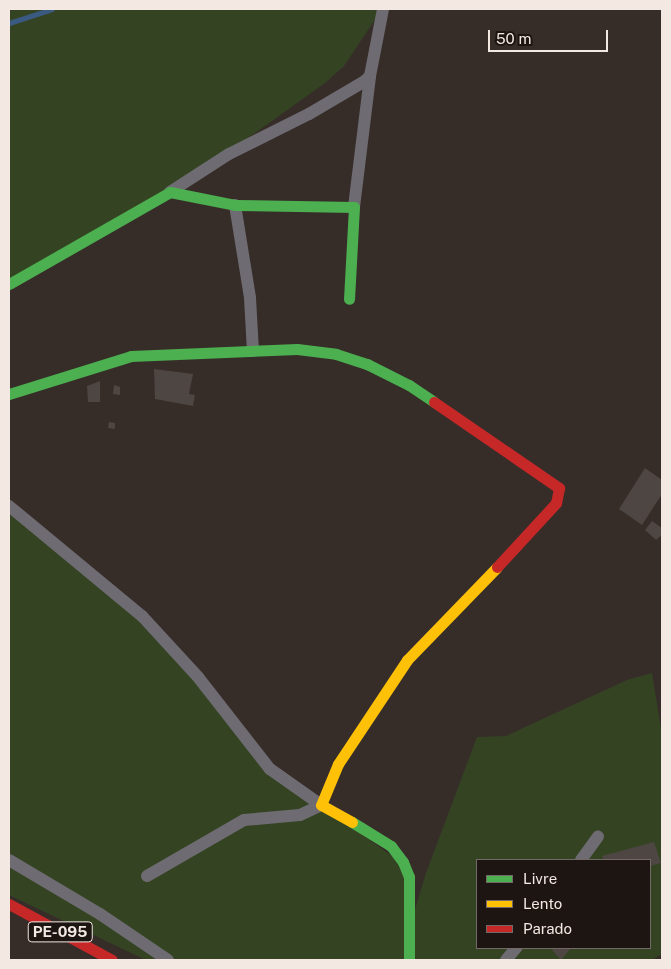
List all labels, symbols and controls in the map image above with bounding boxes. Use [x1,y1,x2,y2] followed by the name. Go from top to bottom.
[491,20,611,52] scale bar
[496,30,531,47] text: 50 m
[476,859,651,949] legend
[523,870,557,887] text: Livre
[523,895,562,912] text: Lento
[28,920,92,944] road number: PE-095
[523,920,572,937] text: Parado

